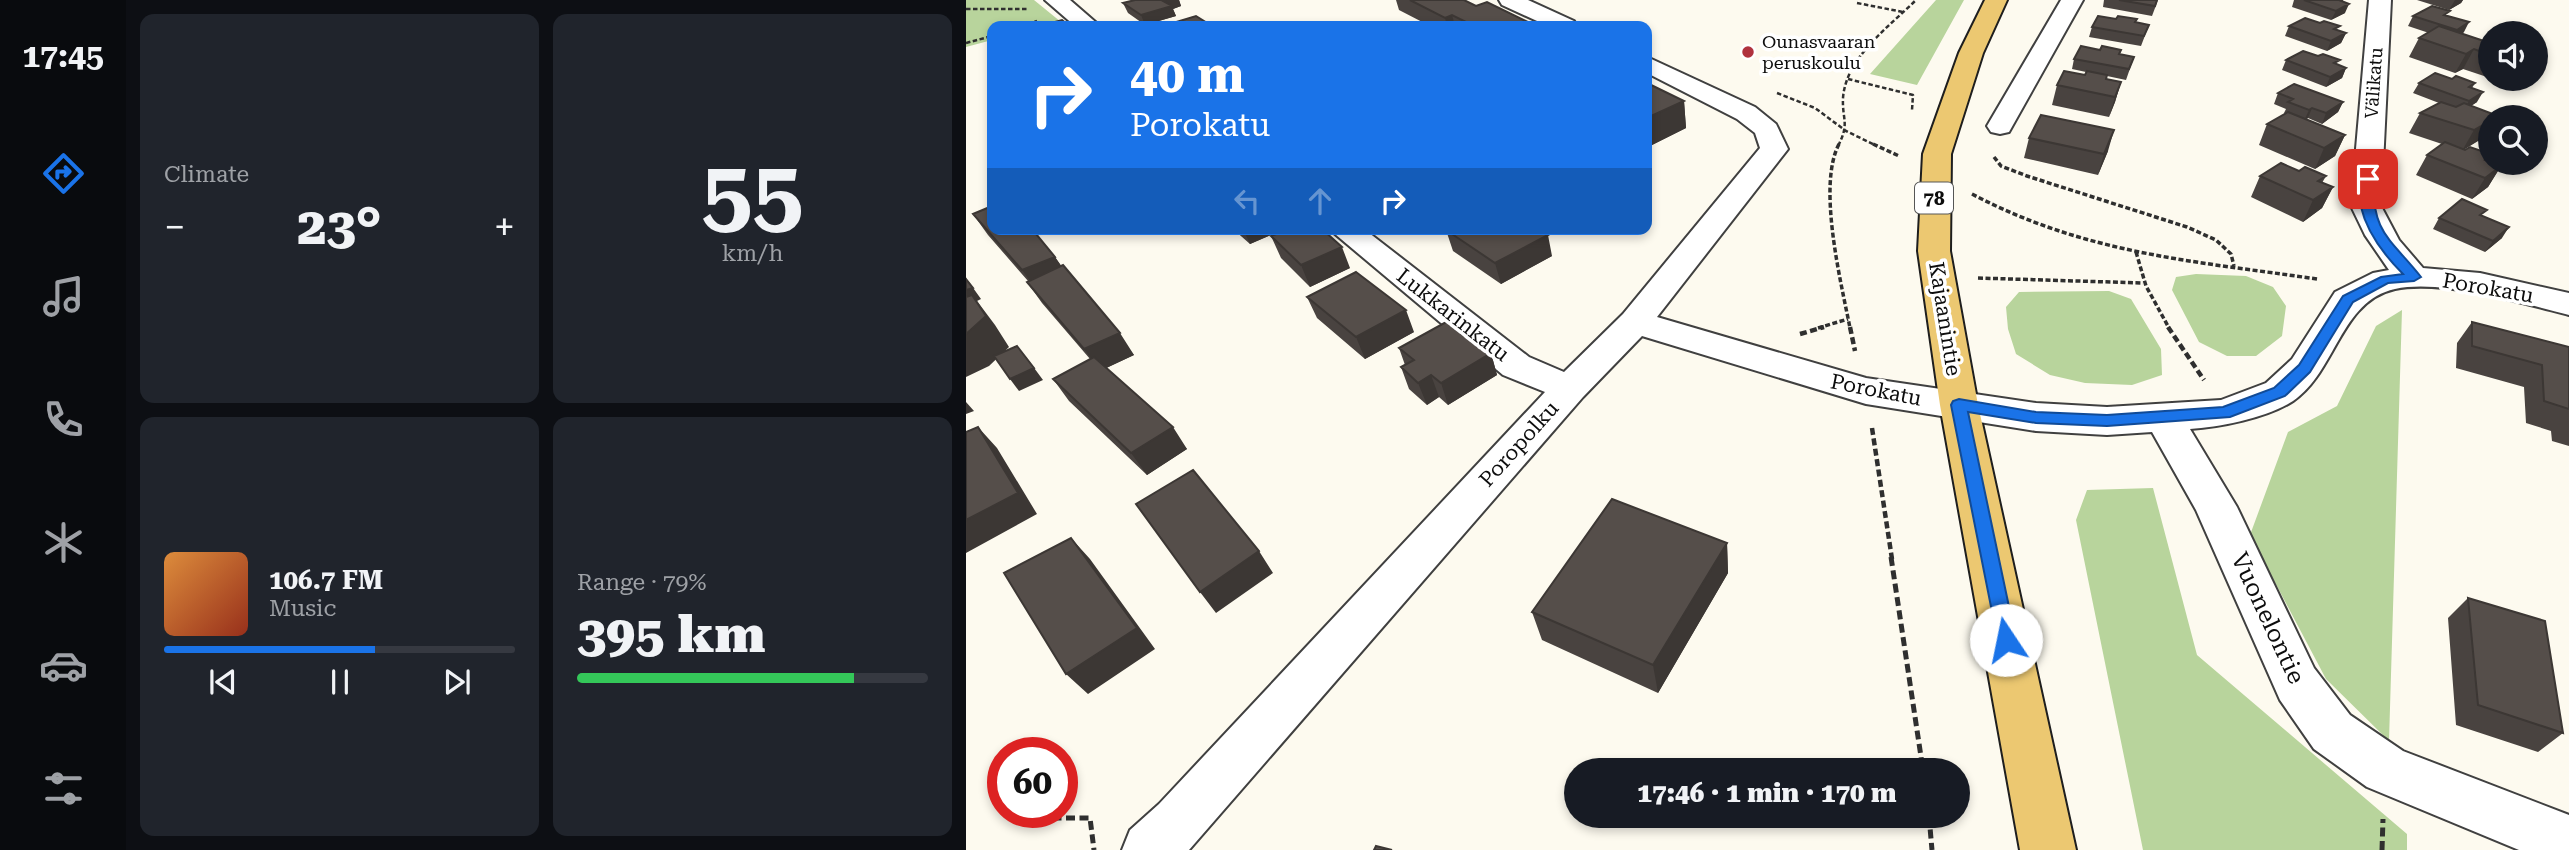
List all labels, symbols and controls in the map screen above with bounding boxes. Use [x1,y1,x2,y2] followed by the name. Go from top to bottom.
[2478,21,2548,175] map controls
[2478,21,2548,91] button: sound
[1762,31,1876,73] place label: Ounasvaaran peruskoulu
[22,37,104,75] text: 17:45
[1740,44,1756,60] marker: Ounasvaaran peruskoulu
[1130,47,1245,104] text: 40 m
[2361,47,2386,119] street label: Välikatu
[1015,49,1106,140] icon: right
[2478,105,2548,175] button: search
[1130,106,1270,144] text: Porokatu
[702,141,803,247] text: 55
[39,149,88,198] icon: directions
[2338,149,2398,209] pin
[2349,160,2387,198] icon: arrive
[164,161,249,188] text: Climate
[1228,182,1266,220] icon: left
[1301,182,1339,220] icon: ahead
[1374,182,1412,220] icon: right
[1915,182,1953,214] road number: 78
[297,196,382,257] text: 23°
[164,205,185,249] text: −
[494,205,515,249] text: +
[722,240,783,267] text: km/h
[1924,260,1966,378] street label: Kajaanintie
[1392,264,1514,366] street label: Lukkarinkatu
[2441,268,2535,308] street label: Porokatu
[39,272,88,321] icon: music
[1829,369,1923,411] street label: Porokatu
[39,395,88,444] icon: phone
[1474,396,1564,492] street label: Poropolku
[39,518,88,567] icon: climate
[2225,548,2311,688] street label: Vuonelontie
[269,565,383,595] text: 106.7 FM
[577,569,706,596] text: Range · 79%
[269,595,336,622] text: Music
[1969,603,2043,677] position arrow
[577,604,765,665] text: 395 km
[39,641,88,690] icon: car
[204,663,242,701] icon: previous
[321,663,359,701] icon: pause
[438,663,476,701] icon: next
[987,737,1078,828] speed limit sign: 60
[39,764,88,813] icon: filters
[1637,778,1897,808] text: 17:46 · 1 min · 170 m

